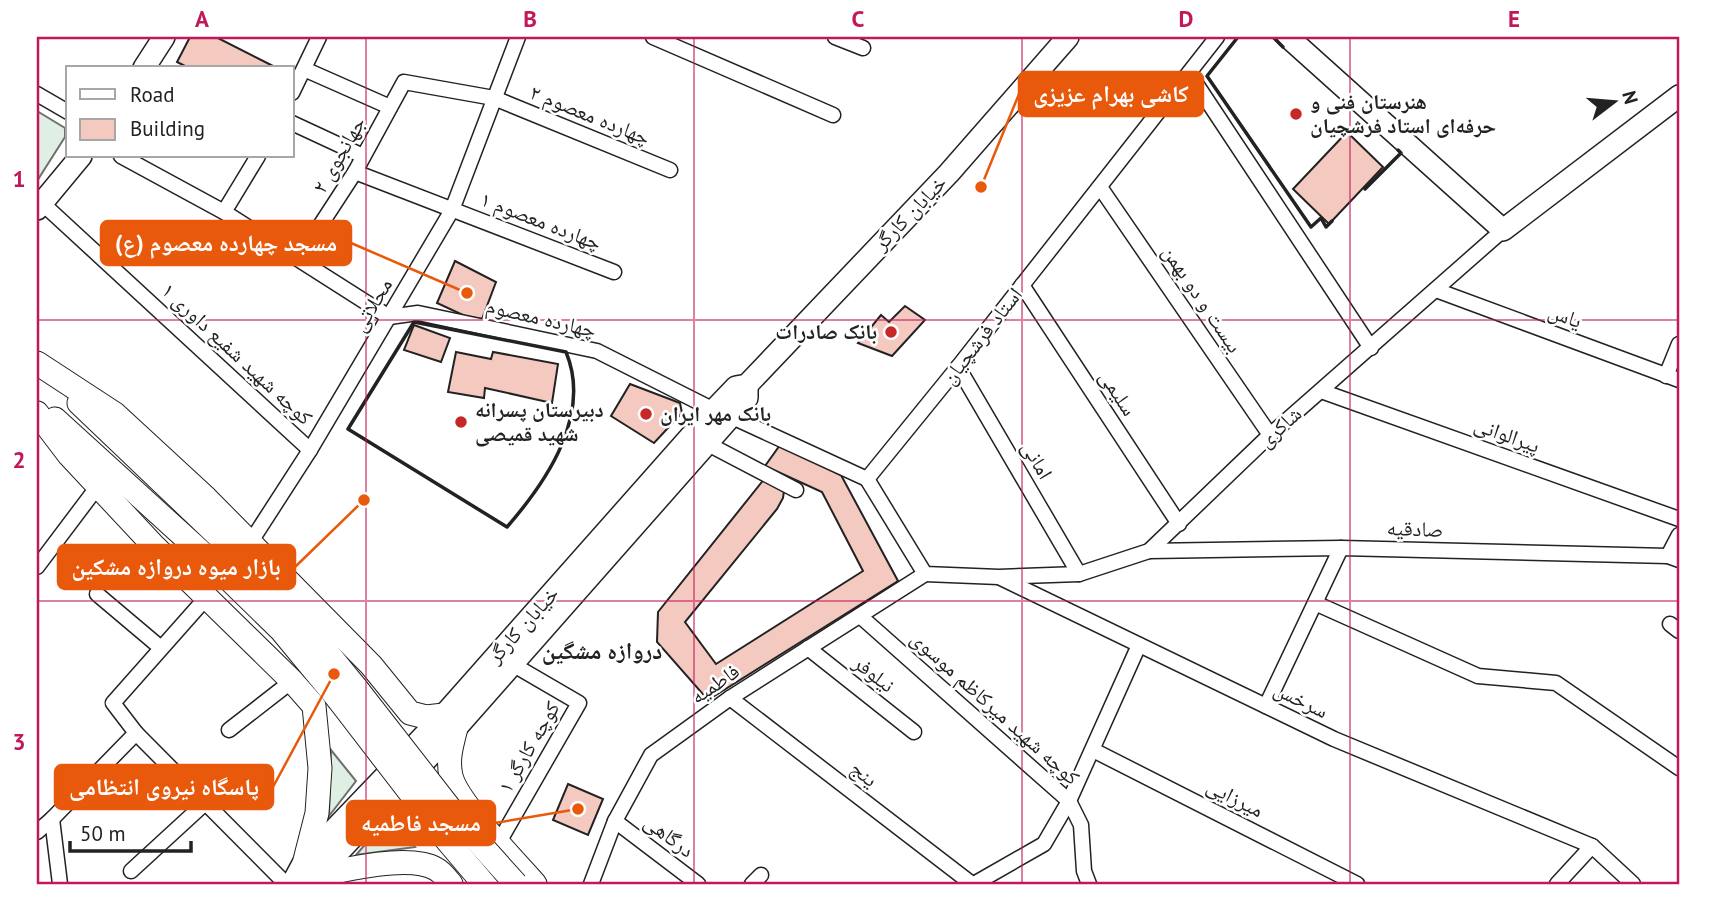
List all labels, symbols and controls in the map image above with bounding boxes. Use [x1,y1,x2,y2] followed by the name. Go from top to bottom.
[195,4,209,33] text: A
[523,4,537,33] text: B
[852,4,865,33] text: C
[1179,4,1193,33] text: D
[1508,4,1520,33] text: E
[66,66,294,158] legend
[1580,66,1650,136] north arrow
[1019,72,1203,116] callout: کاشی بهرام عزیزی
[526,78,654,152] street label: چهارده معصوم ۲
[1033,79,1189,110] text: کاشی بهرام عزیزی
[130,81,174,108] text: Road
[1310,88,1496,139] place label: هنرستان فنی و حرفه‌ای استاد فرشچیان
[1617,88,1644,107] text: N
[1288,106,1304,122] marker: هنرستان فنی و حرفه‌ای استاد فرشچیان
[306,112,371,198] street label: جهانجوی ۲
[130,115,205,142] text: Building
[12,164,26,193] text: 1
[866,169,952,257] street label: خیابان کارگر
[477,185,605,257] street label: چهارده معصوم ۱
[101,221,351,265] callout: مسجد چهارده معصوم (ع)
[115,228,337,259] text: مسجد چهارده معصوم (ع)
[1156,240,1248,358] street label: بیست و دو بهمن
[345,273,398,337] street label: محلاتی
[156,277,319,431] street label: کوچه شهید شفیع داوری ۱
[935,282,1028,390] street label: استاد فرشچیان
[483,292,599,344] street label: چهارده معصوم
[1545,297,1586,334] street label: یاس
[775,318,877,345] place label: بانک صادرات
[883,324,899,340] marker: بانک صادرات
[1094,365,1143,421] street label: سلیمی
[475,396,604,447] place label: دبیرستان پسرانه شهید قمیصی
[660,400,771,427] place label: بانک مهر ایران
[1252,400,1307,453] street label: شاکری
[638,406,654,422] marker: بانک مهر ایران
[1471,410,1544,459] street label: پیرالوانی
[453,414,469,430] marker: دبیرستان پسرانه شهید قمیصی
[1016,436,1059,484] street label: امانی
[12,445,26,474] text: 2
[1386,514,1444,543] street label: صادقیه
[58,545,295,589] callout: بازار میوه دروازه مشکین
[71,552,281,581] text: بازار میوه دروازه مشکین
[480,580,564,670] street label: خیابان کارگر
[905,625,1086,792] street label: کوچه شهید میرکاظم موسوی
[542,636,662,665] district label: دروازه مشگین
[847,648,901,698] street label: نیلوفر
[685,657,745,710] street label: فاطمیه
[1270,675,1333,724] street label: سرخس
[492,696,566,797] street label: کوچه کارگر ۱
[12,727,26,756] text: 3
[845,755,883,793] street label: ینج
[55,765,273,809] callout: پاسگاه نیروی انتظامی
[69,772,259,801] text: پاسگاه نیروی انتظامی
[1202,772,1268,823] street label: میرزایی
[347,801,495,845] callout: مسجد فاطمیه
[361,808,481,837] text: مسجد فاطمیه
[639,808,700,863] street label: درگاهی
[70,809,191,853] scale bar
[80,820,126,847] text: 50 m

